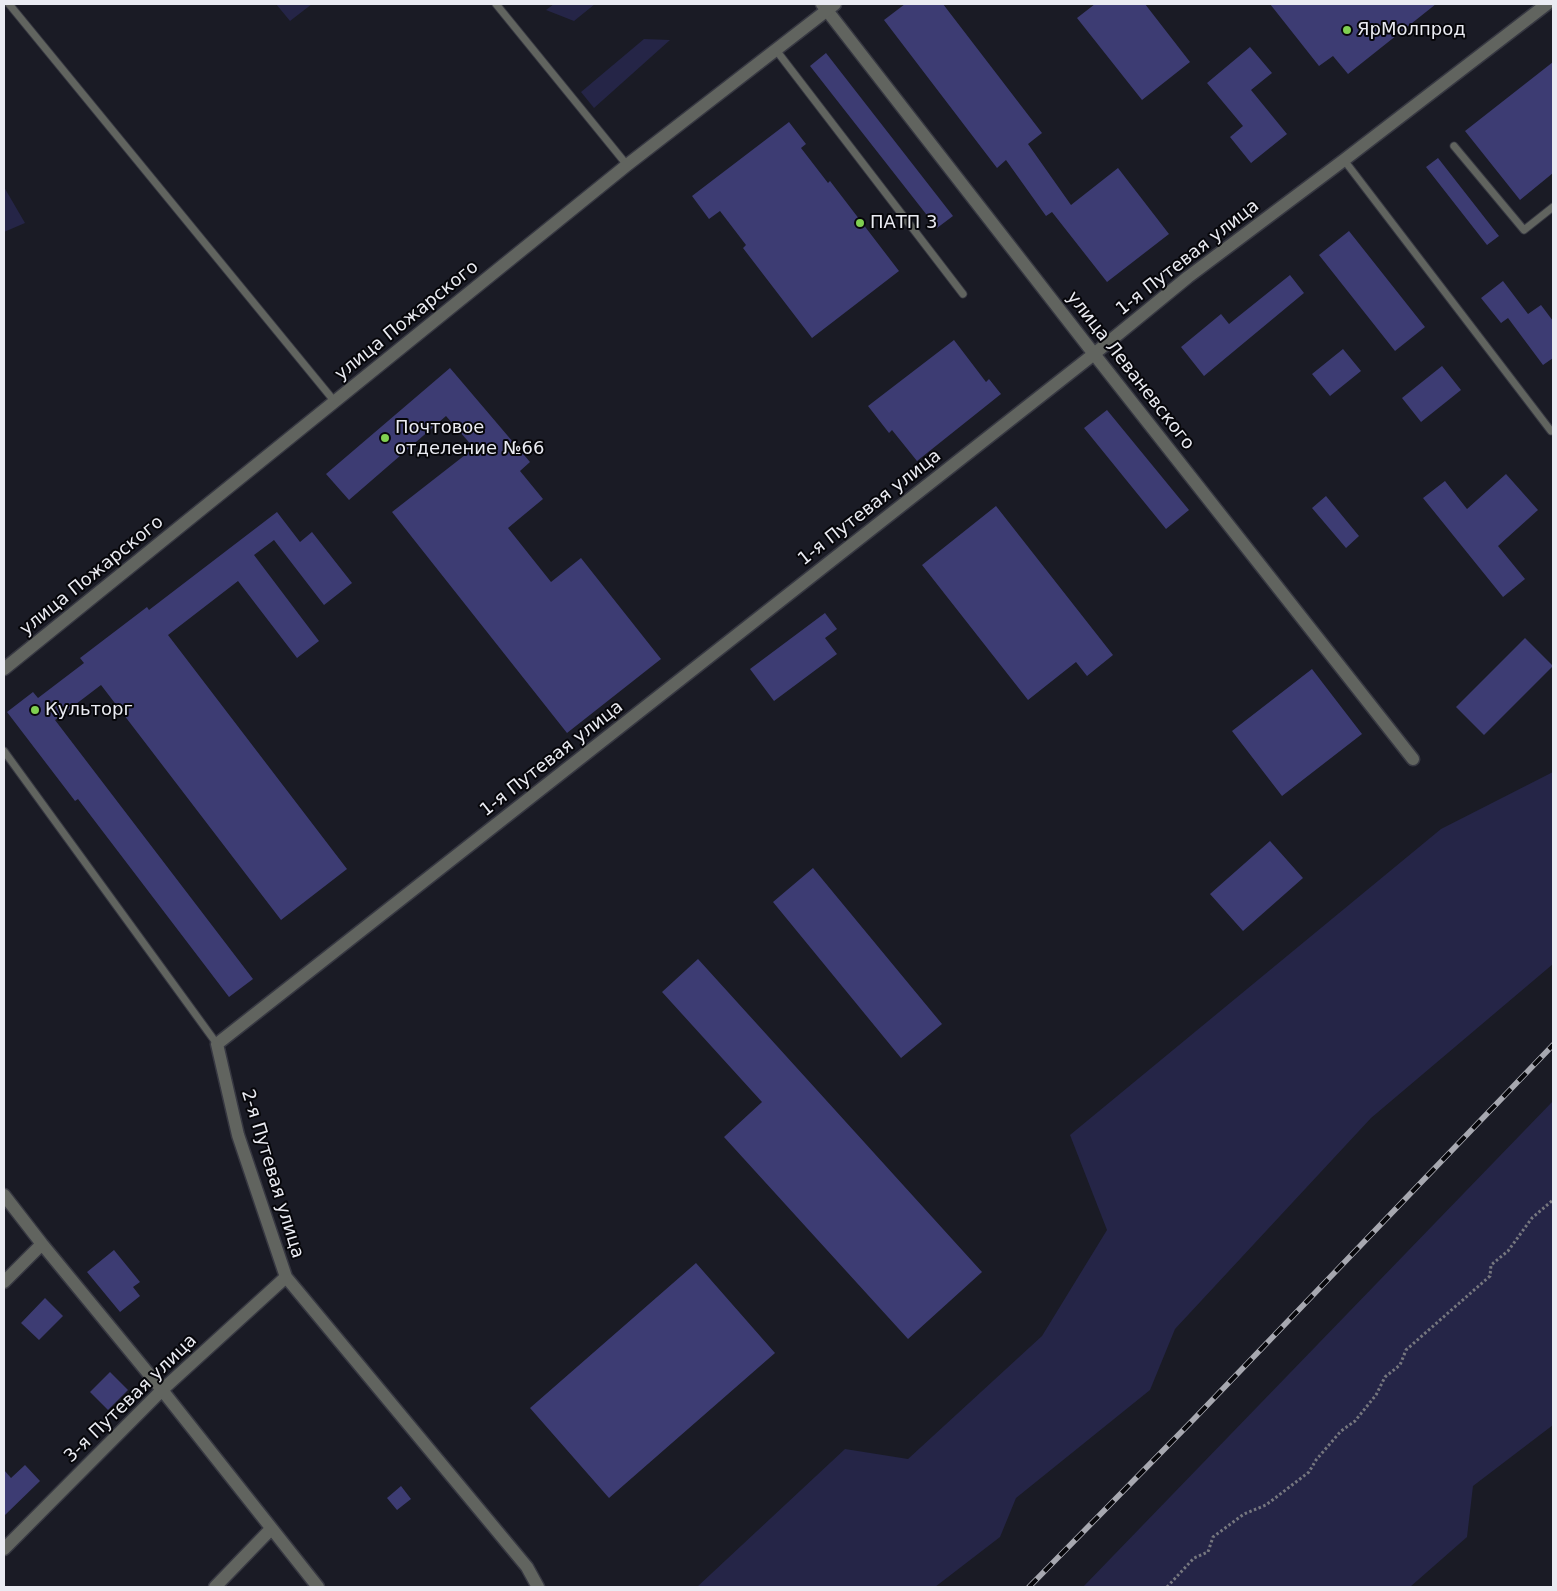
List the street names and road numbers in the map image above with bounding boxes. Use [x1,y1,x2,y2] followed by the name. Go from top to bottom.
[1112,195,1264,321] street label: 1-я Путевая улица
[331,256,483,386] street label: улица Пожарского
[1062,288,1198,454] street label: улица Леваневского
[794,445,946,571] street label: 1-я Путевая улица
[16,511,168,641] street label: улица Пожарского
[476,696,628,822] street label: 1-я Путевая улица
[236,1087,308,1261] street label: 2-я Путевая улица
[60,1330,202,1468] street label: 3-я Путевая улица

